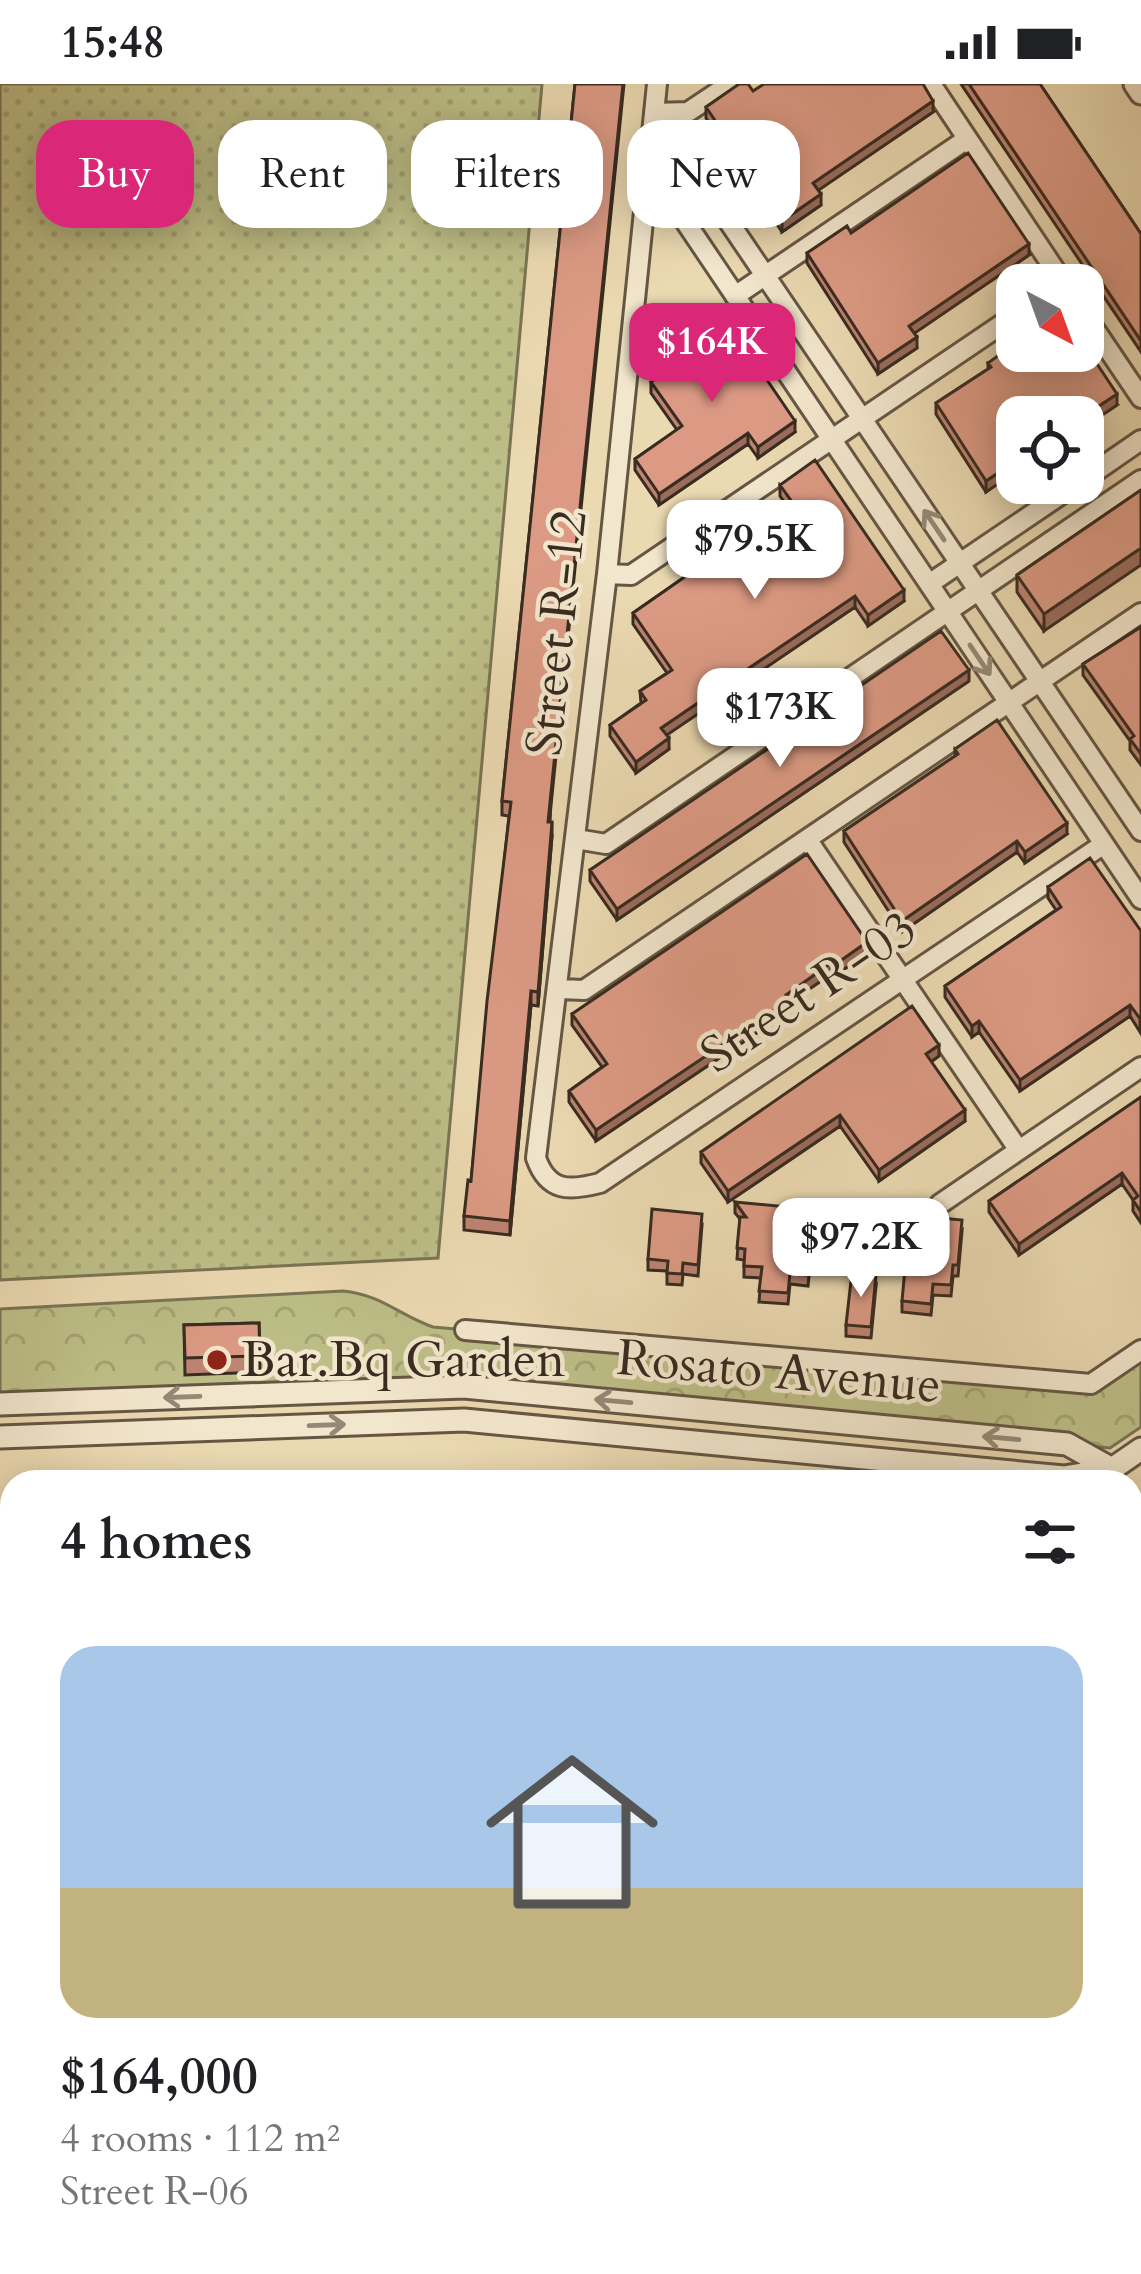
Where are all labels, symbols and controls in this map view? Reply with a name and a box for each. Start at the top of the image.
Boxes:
text: 15:48 [60,12,165,73]
chip: Buy [36,120,194,228]
chip: Rent [218,120,387,228]
chip: Filters [411,120,603,228]
chip: New [627,120,800,228]
north arrow [996,264,1104,372]
map controls [996,264,1104,504]
pin: $164K [628,303,796,405]
text: $164K [656,315,768,368]
button: locate [996,396,1104,504]
pin: $79.5K [657,500,853,602]
street label: Street R-12 [509,507,605,759]
one-way arrow [922,509,947,543]
text: $79.5K [694,512,816,565]
one-way arrow [968,642,993,676]
pin: $173K [696,668,864,770]
text: $173K [724,680,836,733]
street label: Street R-03 [687,894,931,1090]
pin: $97.2K [763,1198,959,1300]
text: $97.2K [800,1210,922,1263]
street label: Rosato Avenue [614,1323,944,1421]
place label: Bar.Bq Garden [241,1325,565,1395]
marker: Bar.Bq Garden [204,1347,230,1373]
one-way arrow [163,1386,202,1409]
one-way arrow [594,1389,633,1412]
one-way arrow [307,1413,346,1436]
one-way arrow [983,1426,1022,1449]
text: 4 homes [60,1507,252,1577]
icon: filters [1017,1509,1083,1575]
icon: home [464,1724,680,1940]
text: $164,000 [60,2042,258,2112]
text: 4 rooms · 112 m² [60,2112,340,2165]
text: Street R-06 [60,2165,249,2218]

